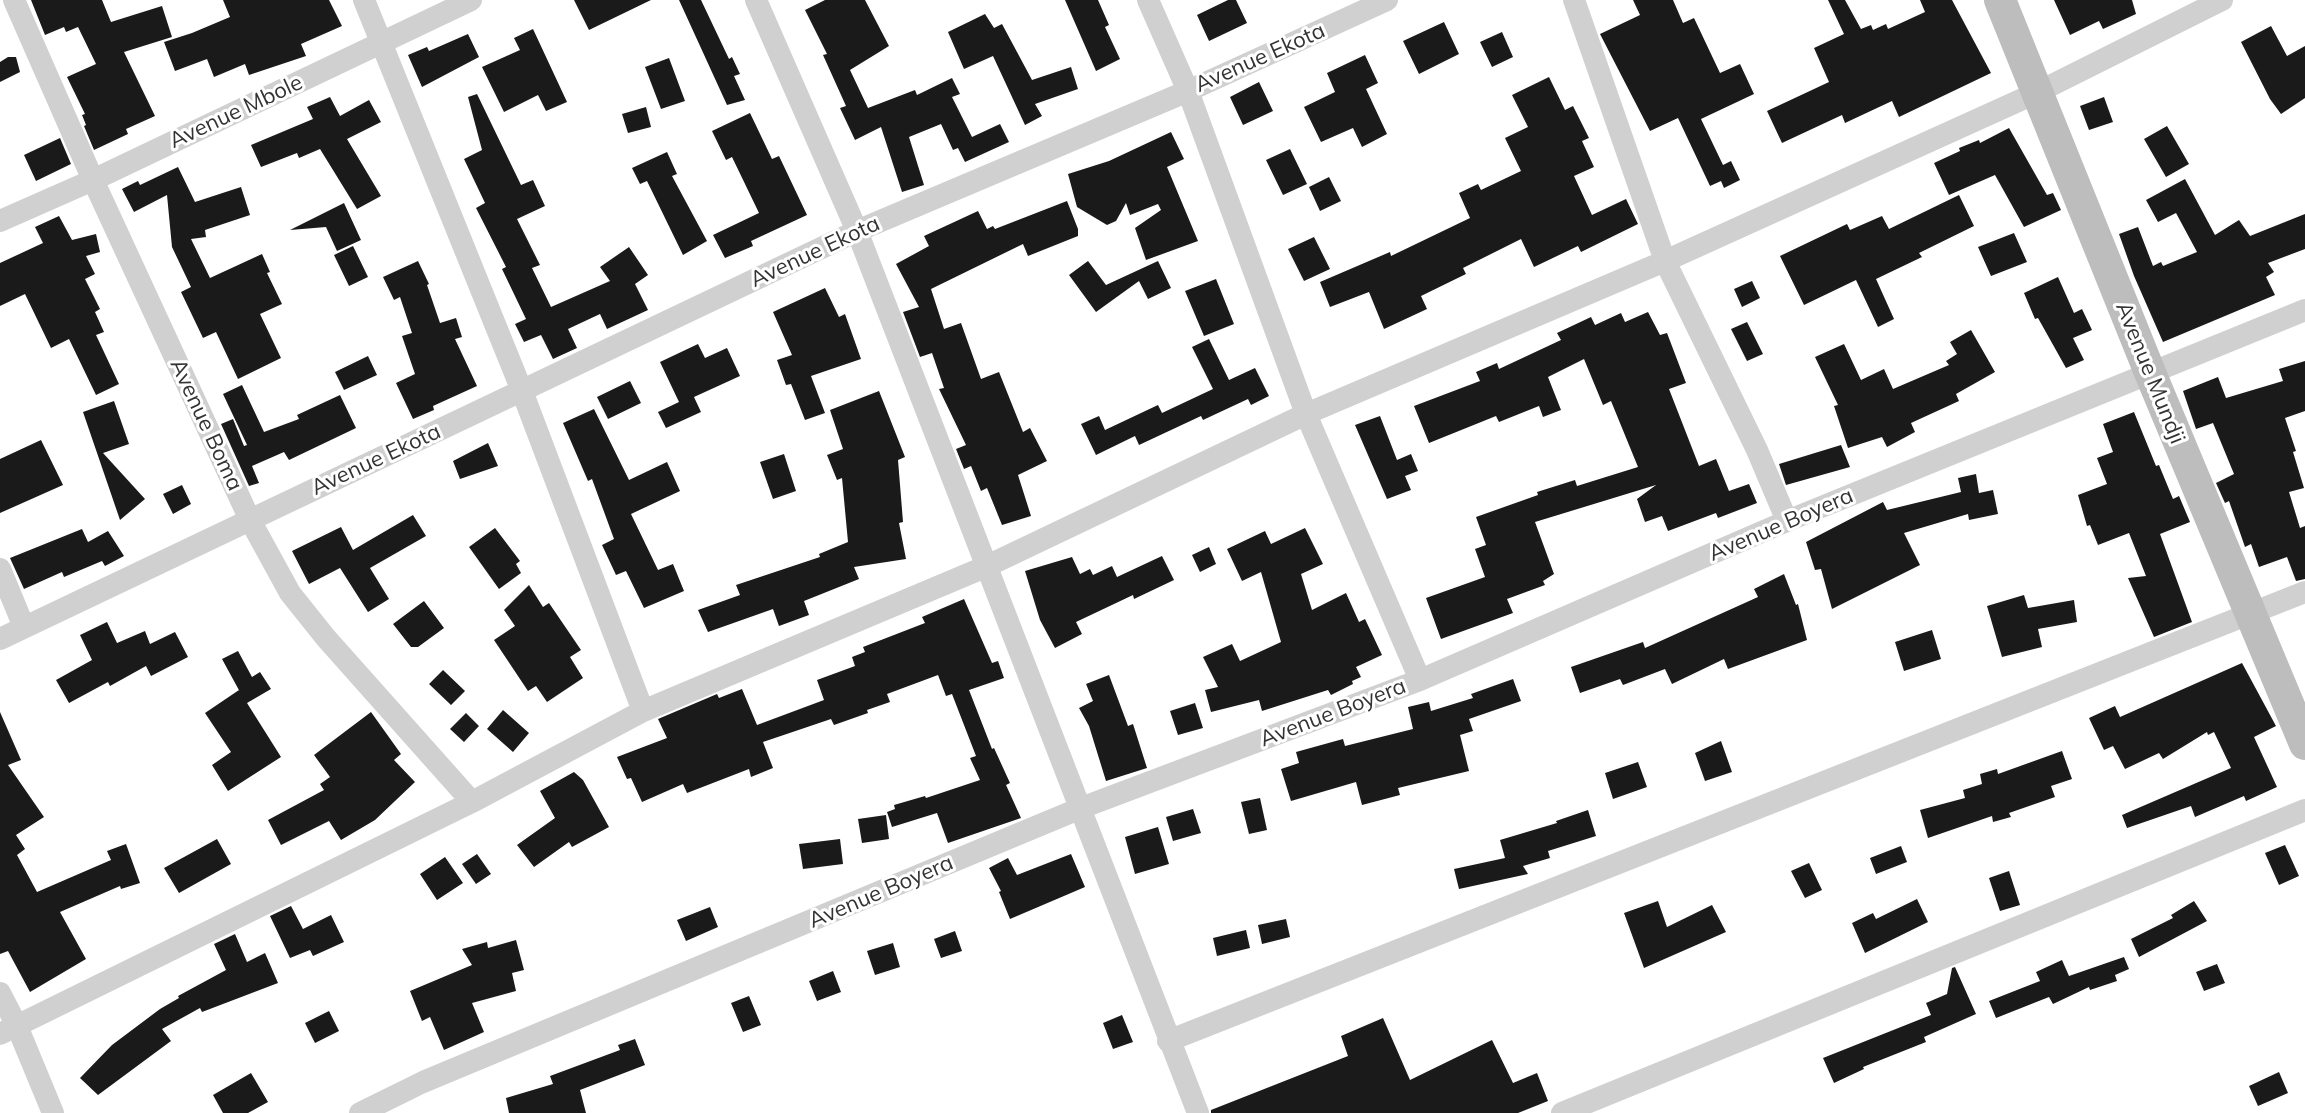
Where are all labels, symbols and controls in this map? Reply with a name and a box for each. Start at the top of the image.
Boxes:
street label: Avenue Ekota [1191,18,1329,98]
street label: Avenue Mbole [165,70,307,154]
street label: Avenue Ekota [746,211,884,293]
street label: Avenue Mundji [2110,298,2190,448]
street label: Avenue Boma [164,355,248,495]
street label: Avenue Ekota [307,419,445,501]
street label: Avenue Boyera [1705,483,1857,567]
street label: Avenue Boyera [1256,673,1410,753]
street label: Avenue Boyera [805,850,957,934]

